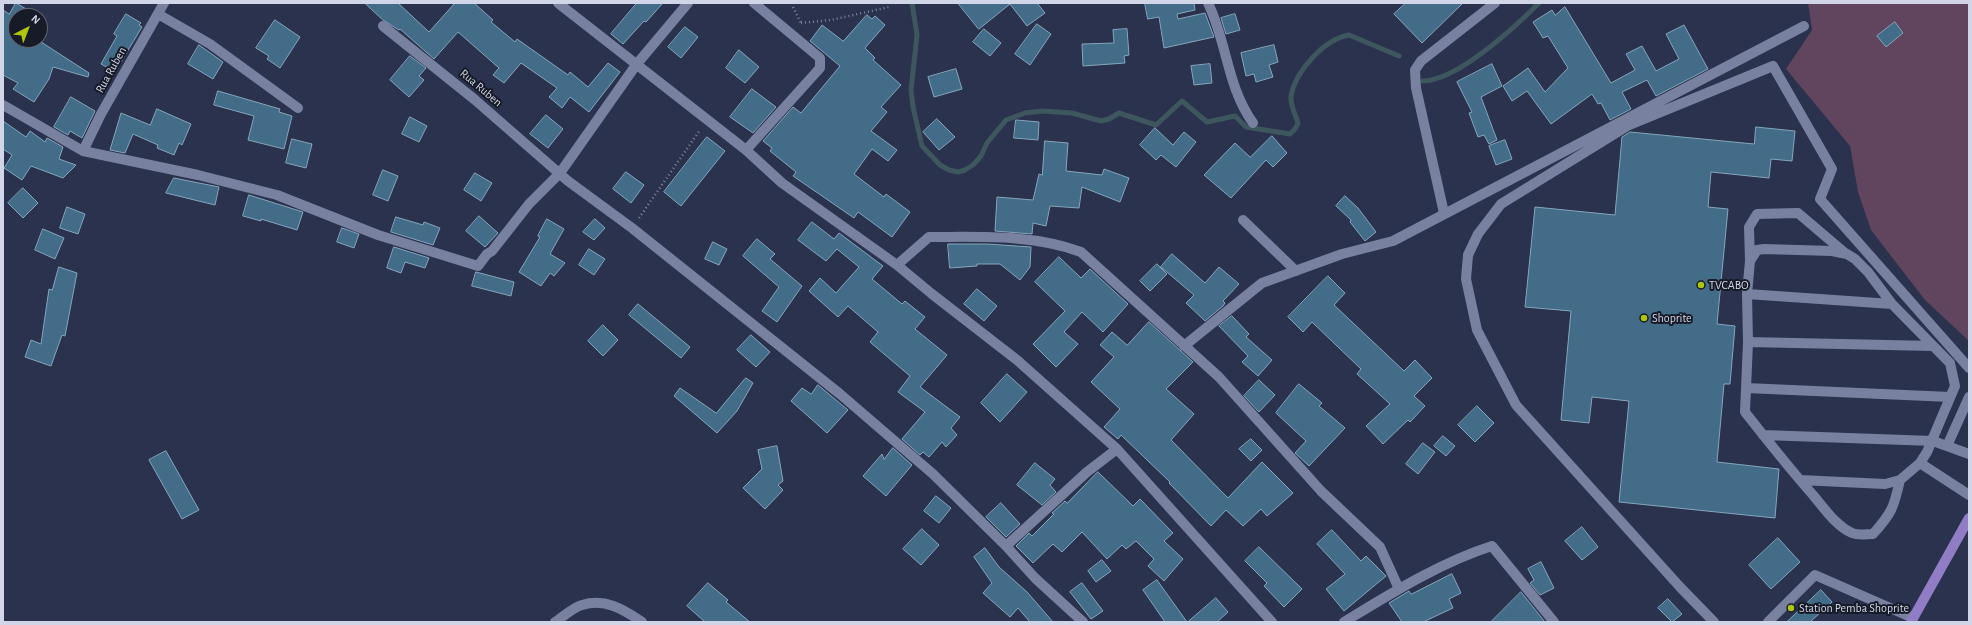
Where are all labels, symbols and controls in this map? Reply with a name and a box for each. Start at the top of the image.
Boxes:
north arrow [8,8,48,48]
text: N [29,13,42,26]
street label: Rua Ruben [92,44,130,96]
street label: Rua Ruben [457,66,505,110]
place label: TVCABO [1709,278,1749,292]
marker: TVCABO [1696,280,1706,290]
place label: Shoprite [1652,311,1692,325]
marker: Shoprite [1639,313,1649,323]
place label: Station Pemba Shoprite [1799,601,1909,615]
marker: Station Pemba Shoprite [1786,603,1796,613]

